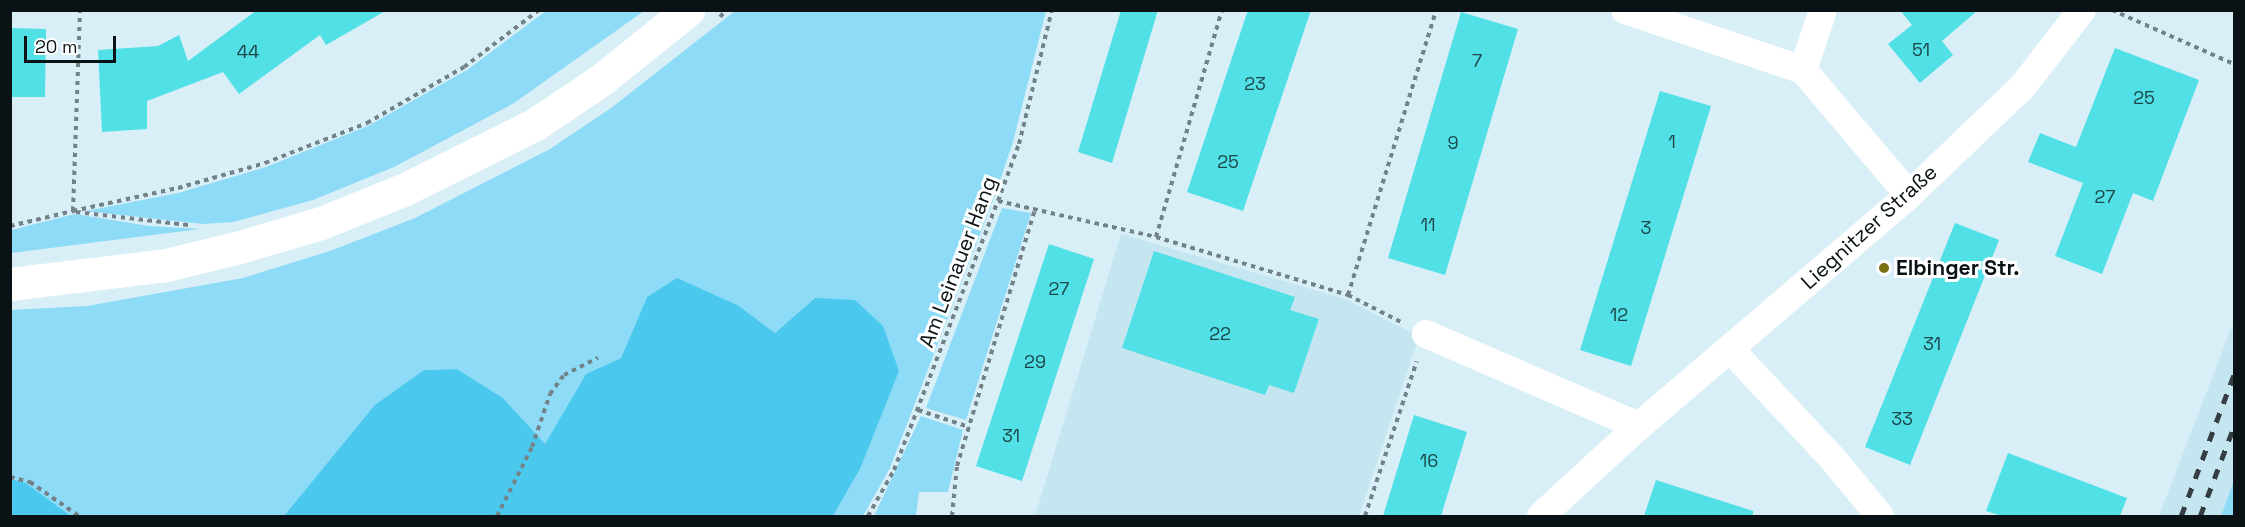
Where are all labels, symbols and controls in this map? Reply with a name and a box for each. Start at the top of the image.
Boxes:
scale bar [27,24,118,62]
text: 20 m [35,35,78,58]
house number: 51 [1912,39,1930,61]
house number: 44 [237,41,259,63]
house number: 7 [1472,50,1482,72]
house number: 23 [1244,73,1266,95]
house number: 25 [2133,87,2155,109]
house number: 1 [1668,131,1676,153]
house number: 9 [1447,132,1459,154]
house number: 25 [1217,151,1239,173]
street label: Liegnitzer Straße [1796,159,1942,295]
street label: Am Leinauer Hang [914,173,1002,351]
house number: 27 [2095,186,2115,208]
house number: 11 [1420,214,1436,236]
house number: 3 [1641,217,1651,239]
place label: Elbinger Str. [1896,255,2020,281]
marker: Elbinger Str. [1877,261,1891,275]
house number: 27 [1049,278,1069,300]
house number: 12 [1610,304,1628,326]
house number: 22 [1209,323,1231,345]
house number: 31 [1923,333,1941,355]
house number: 29 [1024,351,1046,373]
house number: 33 [1891,408,1913,430]
house number: 31 [1002,425,1020,447]
house number: 16 [1420,450,1438,472]

